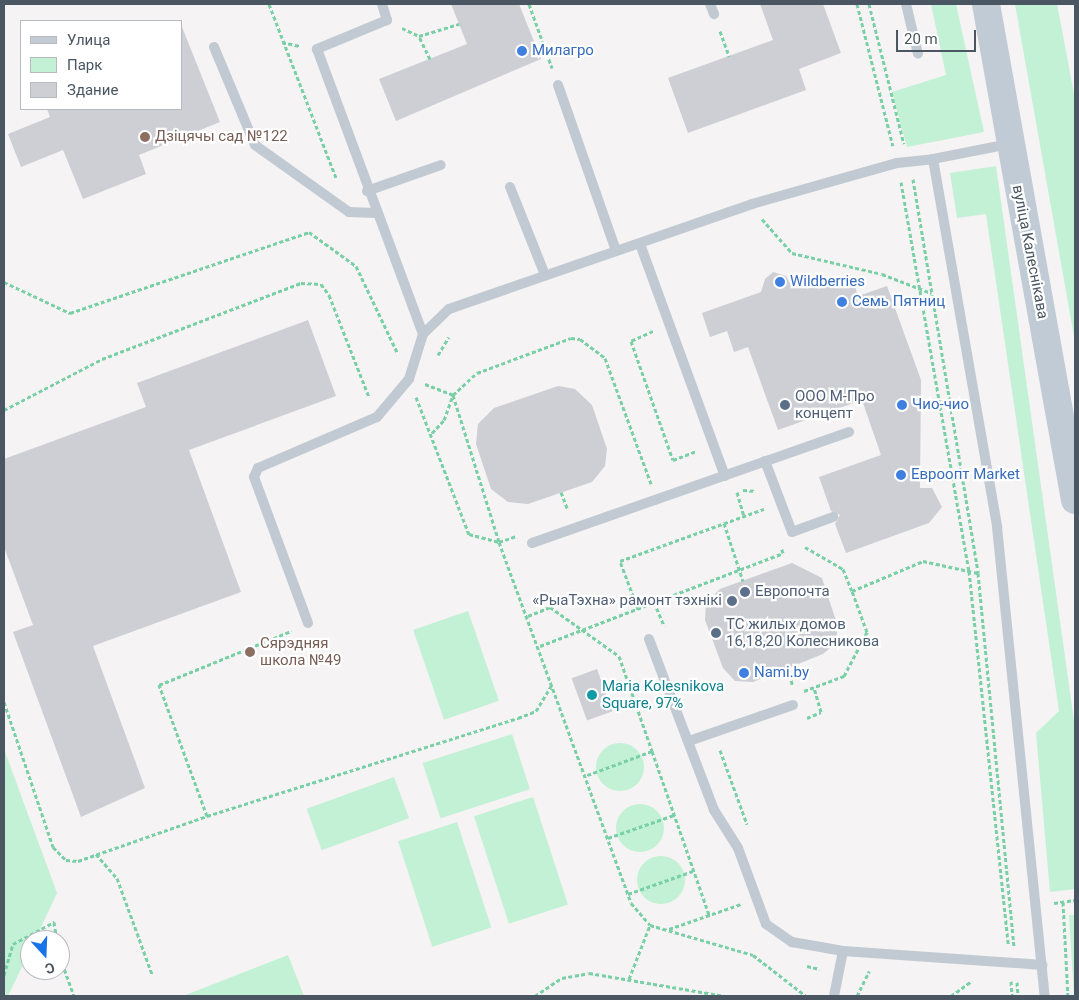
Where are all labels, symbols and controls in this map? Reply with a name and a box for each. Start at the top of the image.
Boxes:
legend [20,20,182,110]
scale bar [899,20,979,52]
text: 20 m [904,30,938,48]
text: Улица [67,31,110,49]
place label: Милагро [532,42,594,60]
marker: Милагро [516,45,528,57]
text: Парк [67,56,102,74]
text: Здание [67,81,118,99]
place label: Дзіцячы сад №122 [155,128,288,146]
marker: Дзіцячы сад №122 [139,131,151,143]
street label: вуліца Калеснікава [1008,184,1052,320]
place label: Wildberries [790,273,865,291]
marker: Wildberries [774,276,786,288]
place label: Семь Пятниц [852,293,945,311]
marker: Семь Пятниц [836,296,848,308]
place label: ООО М-Про концепт [795,387,875,422]
place label: Чио-чио [912,396,969,414]
marker: ООО М-Про концепт [779,399,791,411]
marker: Чио-чио [896,399,908,411]
place label: Евроопт Market [911,466,1020,484]
marker: Евроопт Market [895,469,907,481]
place label: Европочта [755,583,830,601]
marker: Европочта [739,586,751,598]
place label: «РыаТэхна» рамонт тэхнікі [532,592,722,610]
marker: «РыаТэхна» рамонт тэхнікі [726,595,738,607]
place label: ТС жилых домов 16,18,20 Колесникова [726,615,879,650]
marker: ТС жилых домов 16,18,20 Колесникова [710,627,722,639]
place label: Сярэдняя школа №49 [260,634,341,669]
marker: Сярэдняя школа №49 [244,646,256,658]
place label: Nami.by [754,664,809,682]
marker: Nami.by [738,667,750,679]
place label: Maria Kolesnikova Square, 97% [602,677,724,712]
marker: Maria Kolesnikova Square, 97% [586,689,598,701]
north arrow [20,930,70,980]
text: С [43,959,57,977]

